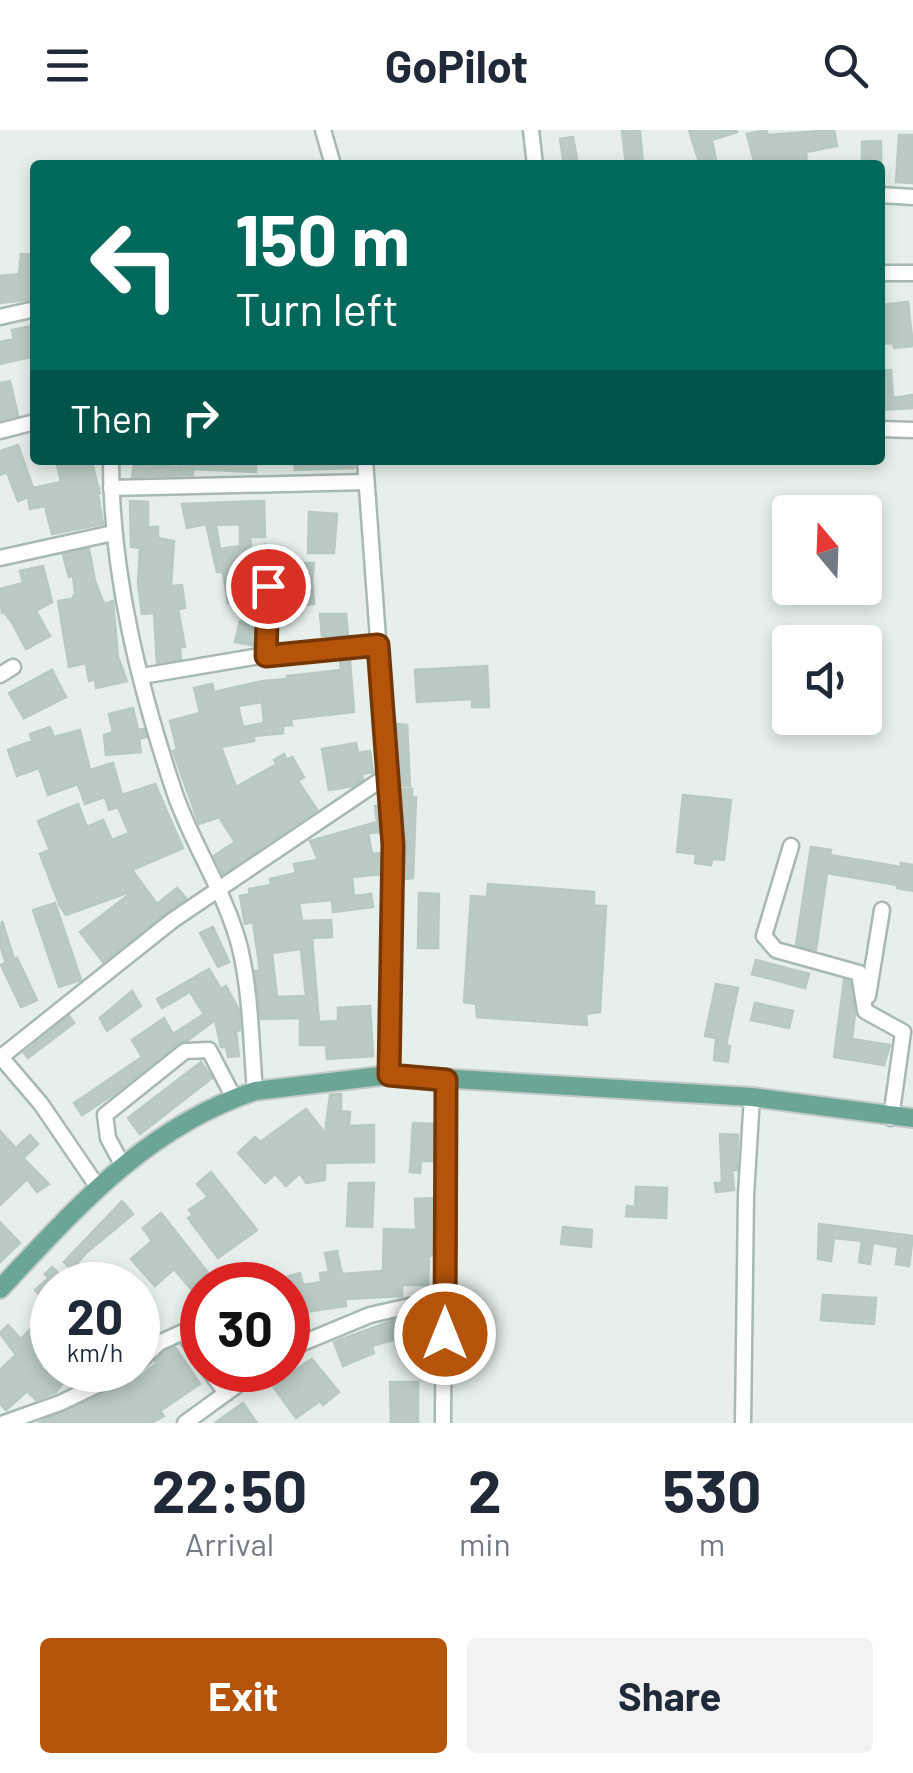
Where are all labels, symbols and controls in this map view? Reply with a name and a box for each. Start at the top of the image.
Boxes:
icon: menu [40,38,95,93]
text: GoPilot [385,38,528,92]
icon: search [818,38,873,93]
text: 150 m [235,196,410,280]
icon: left [70,200,200,330]
text: Turn left [235,281,399,335]
icon: right [173,390,228,445]
text: Then [70,395,153,441]
north arrow [772,495,882,605]
map controls [772,495,882,735]
pin [226,544,311,629]
icon: arrive [241,559,296,614]
button: sound [772,625,882,735]
speed limit sign: 30 [180,1262,310,1392]
position arrow [393,1282,497,1386]
text: 20 [67,1285,123,1345]
text: km/h [67,1337,123,1367]
text: 22:50 [152,1453,307,1525]
text: 2 [468,1453,502,1525]
text: 530 [662,1453,761,1525]
text: Arrival [185,1524,274,1562]
text: min [459,1524,511,1562]
text: m [699,1524,725,1562]
button: Exit [40,1638,447,1753]
button: Share [467,1638,873,1753]

